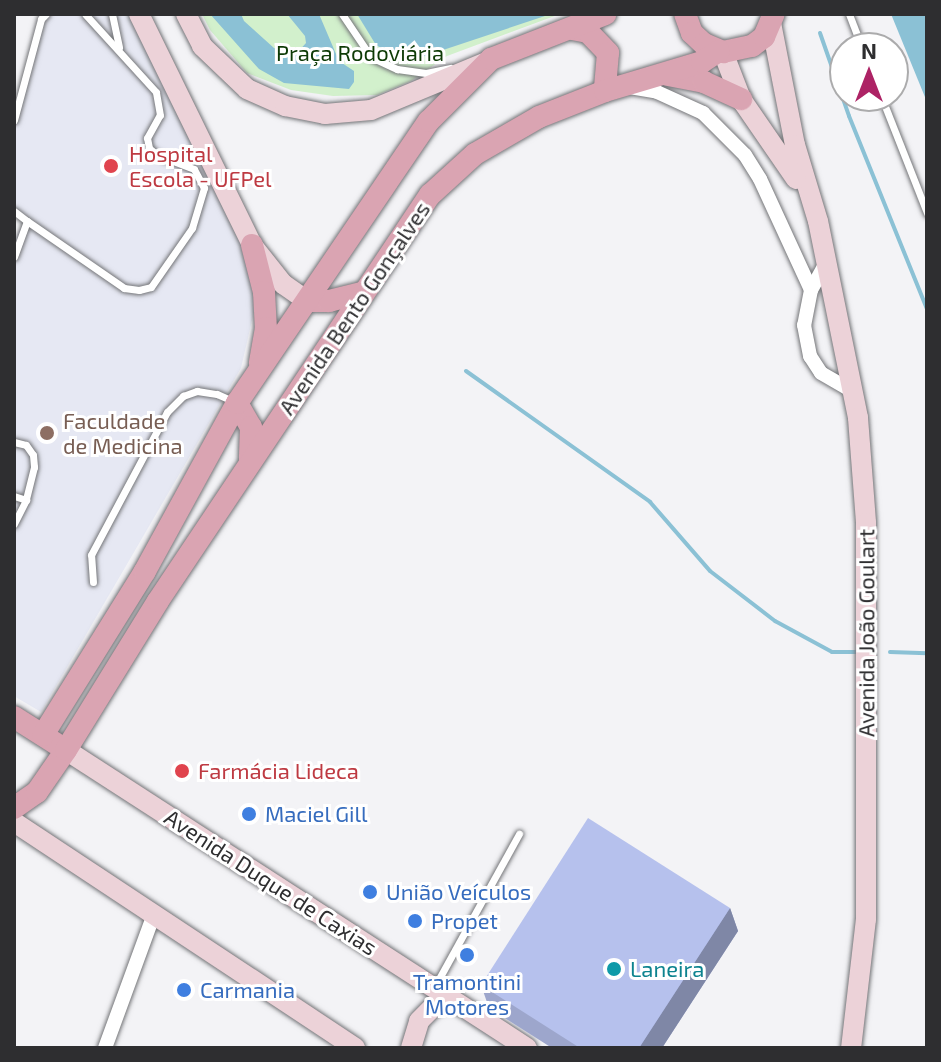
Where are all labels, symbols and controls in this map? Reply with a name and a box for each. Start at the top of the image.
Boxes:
north arrow [829,32,909,112]
text: N [861,37,877,63]
park label: Praça Rodoviária [276,40,444,66]
place label: Hospital Escola - UFPel [129,140,272,192]
marker: Hospital Escola - UFPel [100,155,122,177]
street label: Avenida Bento Gonçalves [273,197,435,419]
place label: Faculdade de Medicina [63,407,183,458]
marker: Faculdade de Medicina [38,424,56,442]
street label: Avenida João Goulart [853,529,879,737]
place label: Farmácia Lideca [198,758,359,784]
marker: Farmácia Lideca [173,762,191,780]
place label: Maciel Gill [265,801,368,827]
street label: Avenida Duque de Caxias [160,803,382,961]
marker: Maciel Gill [240,805,258,823]
place label: União Veículos [386,879,532,905]
marker: União Veículos [361,883,379,901]
place label: Propet [431,908,498,934]
marker: Propet [406,912,424,930]
marker: Tramontini Motores [458,946,476,964]
place label: Laneira [630,956,704,982]
marker: Laneira [605,960,623,978]
place label: Tramontini Motores [413,968,521,1020]
place label: Carmania [200,977,295,1003]
marker: Carmania [175,981,193,999]

